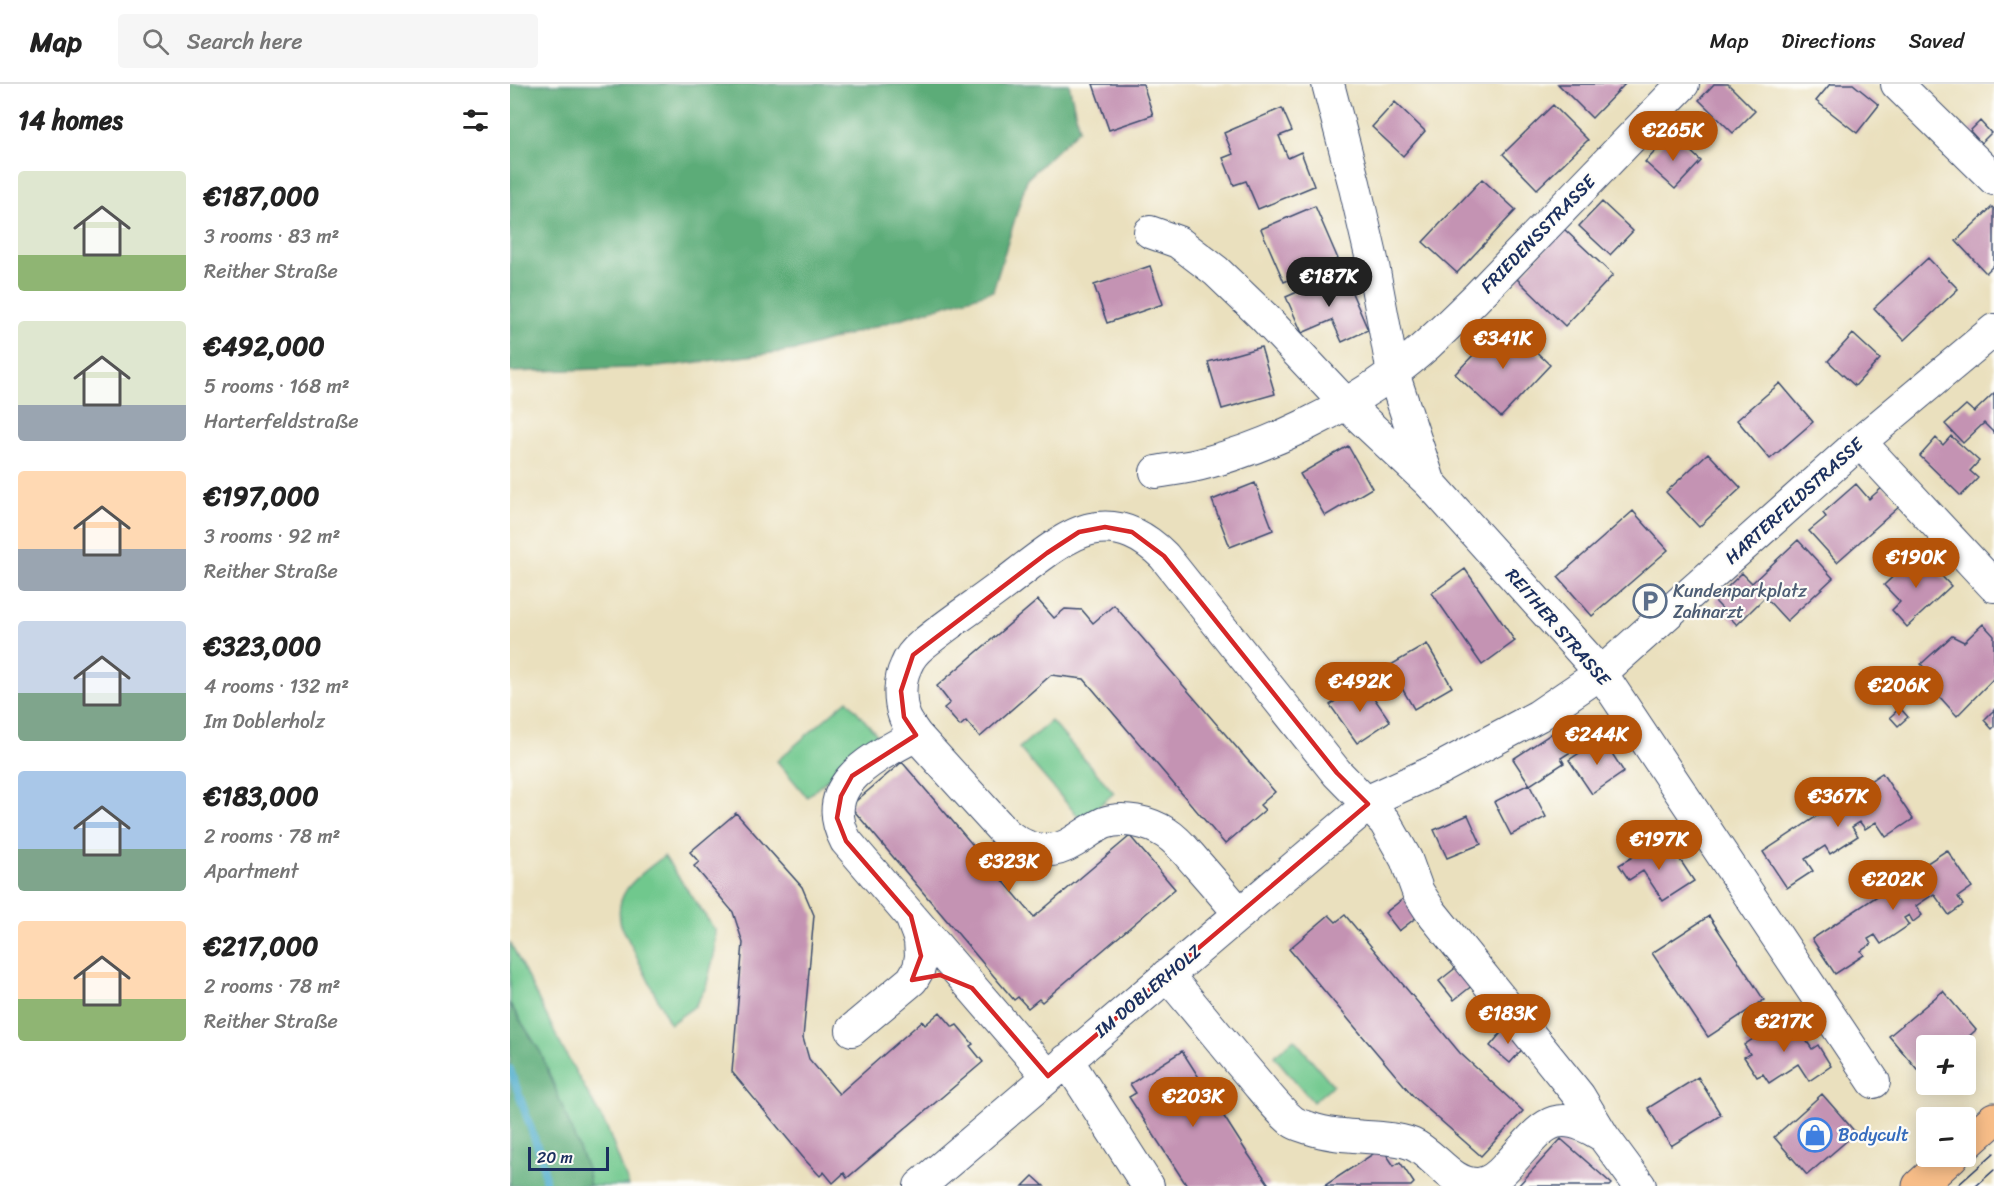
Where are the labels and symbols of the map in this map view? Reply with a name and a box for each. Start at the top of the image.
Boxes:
pin: €265K [1631,111,1715,162]
street label: FRIEDENSSTRASSE [1472,166,1604,301]
pin: €187K [1287,257,1371,308]
pin: €341K [1461,319,1545,370]
street label: HARTERFELDSTRASSE [1717,429,1872,572]
pin: €190K [1874,538,1958,589]
street label: REITHER STRASSE [1497,561,1619,694]
place label: Kundenparkplatz Zahnarzt [1673,575,1807,628]
parking icon: Kundenparkplatz Zahnarzt [1632,583,1668,619]
pin: €492K [1318,662,1402,713]
pin: €206K [1857,666,1941,717]
pin: €244K [1555,715,1639,766]
pin: €367K [1796,777,1880,828]
pin: €197K [1617,820,1701,871]
pin: €323K [967,842,1051,893]
pin: €202K [1851,860,1935,911]
street label: IM DOBLERHOLZ [1086,936,1210,1047]
pin: €183K [1466,994,1550,1045]
pin: €217K [1742,1002,1826,1053]
pin: €203K [1151,1077,1235,1128]
shop icon: Bodycult [1797,1117,1833,1153]
place label: Bodycult [1838,1119,1909,1151]
scale bar [528,1144,609,1172]

